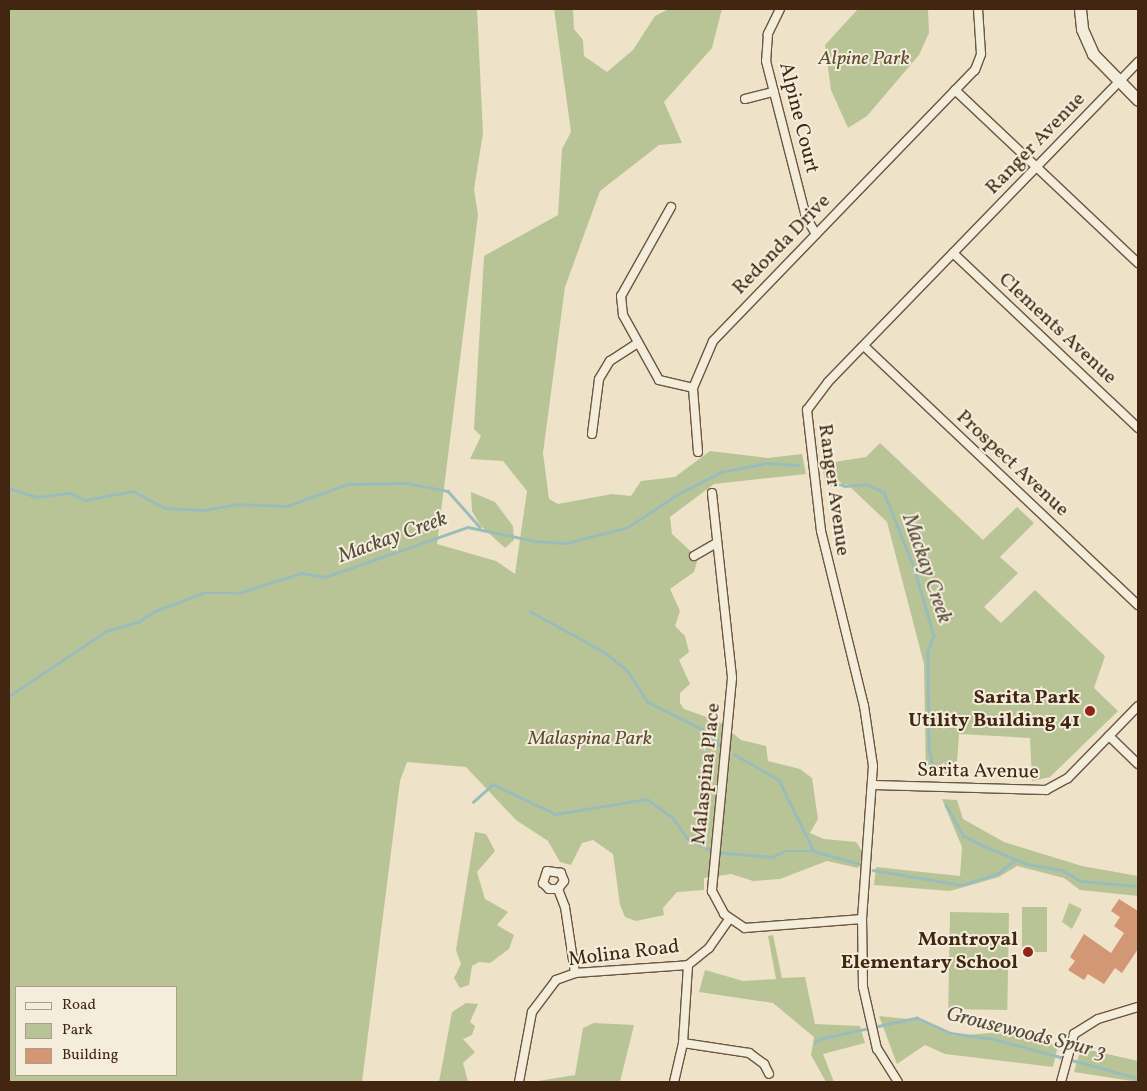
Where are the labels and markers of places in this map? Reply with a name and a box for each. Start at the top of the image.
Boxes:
place label: Sarita Park Utility Building 41 [908,687,1080,734]
marker: Sarita Park Utility Building 41 [1084,705,1096,717]
place label: Montroyal Elementary School [840,928,1018,975]
marker: Montroyal Elementary School [1022,946,1034,958]

